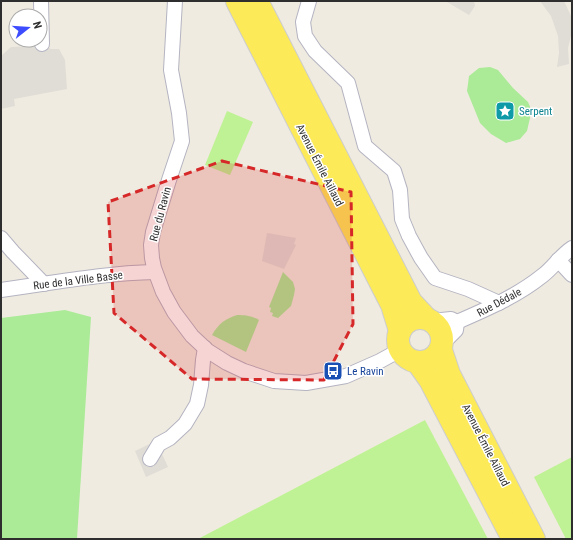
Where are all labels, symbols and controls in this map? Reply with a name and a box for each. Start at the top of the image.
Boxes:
north arrow [8,8,48,48]
text: N [30,20,44,31]
place icon: Serpent [494,100,516,122]
place label: Serpent [519,105,552,118]
street label: Avenue Émile Aillaud [293,122,346,209]
street label: Rue du Ravin [147,186,174,243]
street label: Rue de la Ville Basse [33,269,124,292]
street label: Rue Dédale [475,285,524,320]
bus stop icon: Le Ravin [322,360,344,382]
place label: Le Ravin [347,365,384,378]
street label: Avenue Émile Aillaud [459,402,512,489]

